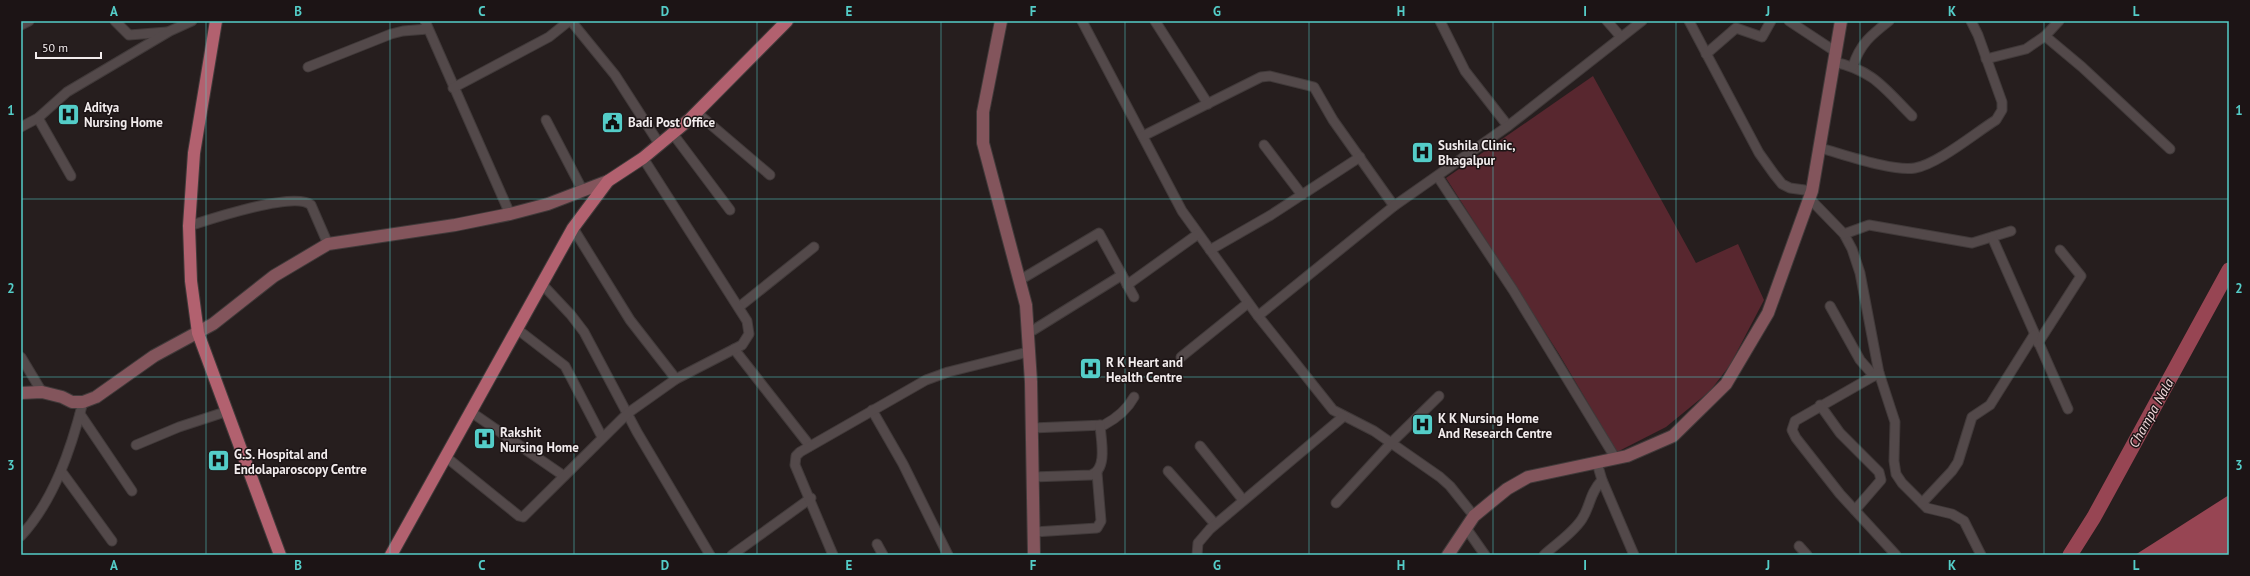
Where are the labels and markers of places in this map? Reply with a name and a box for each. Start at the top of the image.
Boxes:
place label: Aditya Nursing Home [84,99,163,131]
hospital icon: Aditya Nursing Home [56,101,82,127]
public building icon: Badi Post Office [599,109,625,135]
place label: Badi Post Office [628,114,715,131]
place label: Sushila Clinic, Bhagalpur [1438,137,1515,169]
hospital icon: Sushila Clinic, Bhagalpur [1409,139,1435,165]
place label: R K Heart and Health Centre [1106,354,1183,386]
hospital icon: R K Heart and Health Centre [1077,356,1103,382]
place label: K K Nursing Home And Research Centre [1438,410,1553,442]
hospital icon: K K Nursing Home And Research Centre [1409,412,1435,438]
place label: Rakshit Nursing Home [500,424,579,456]
hospital icon: Rakshit Nursing Home [472,426,498,452]
place label: G.S. Hospital and Endolaparoscopy Centre [234,446,367,478]
hospital icon: G.S. Hospital and Endolaparoscopy Centre [205,448,231,474]

